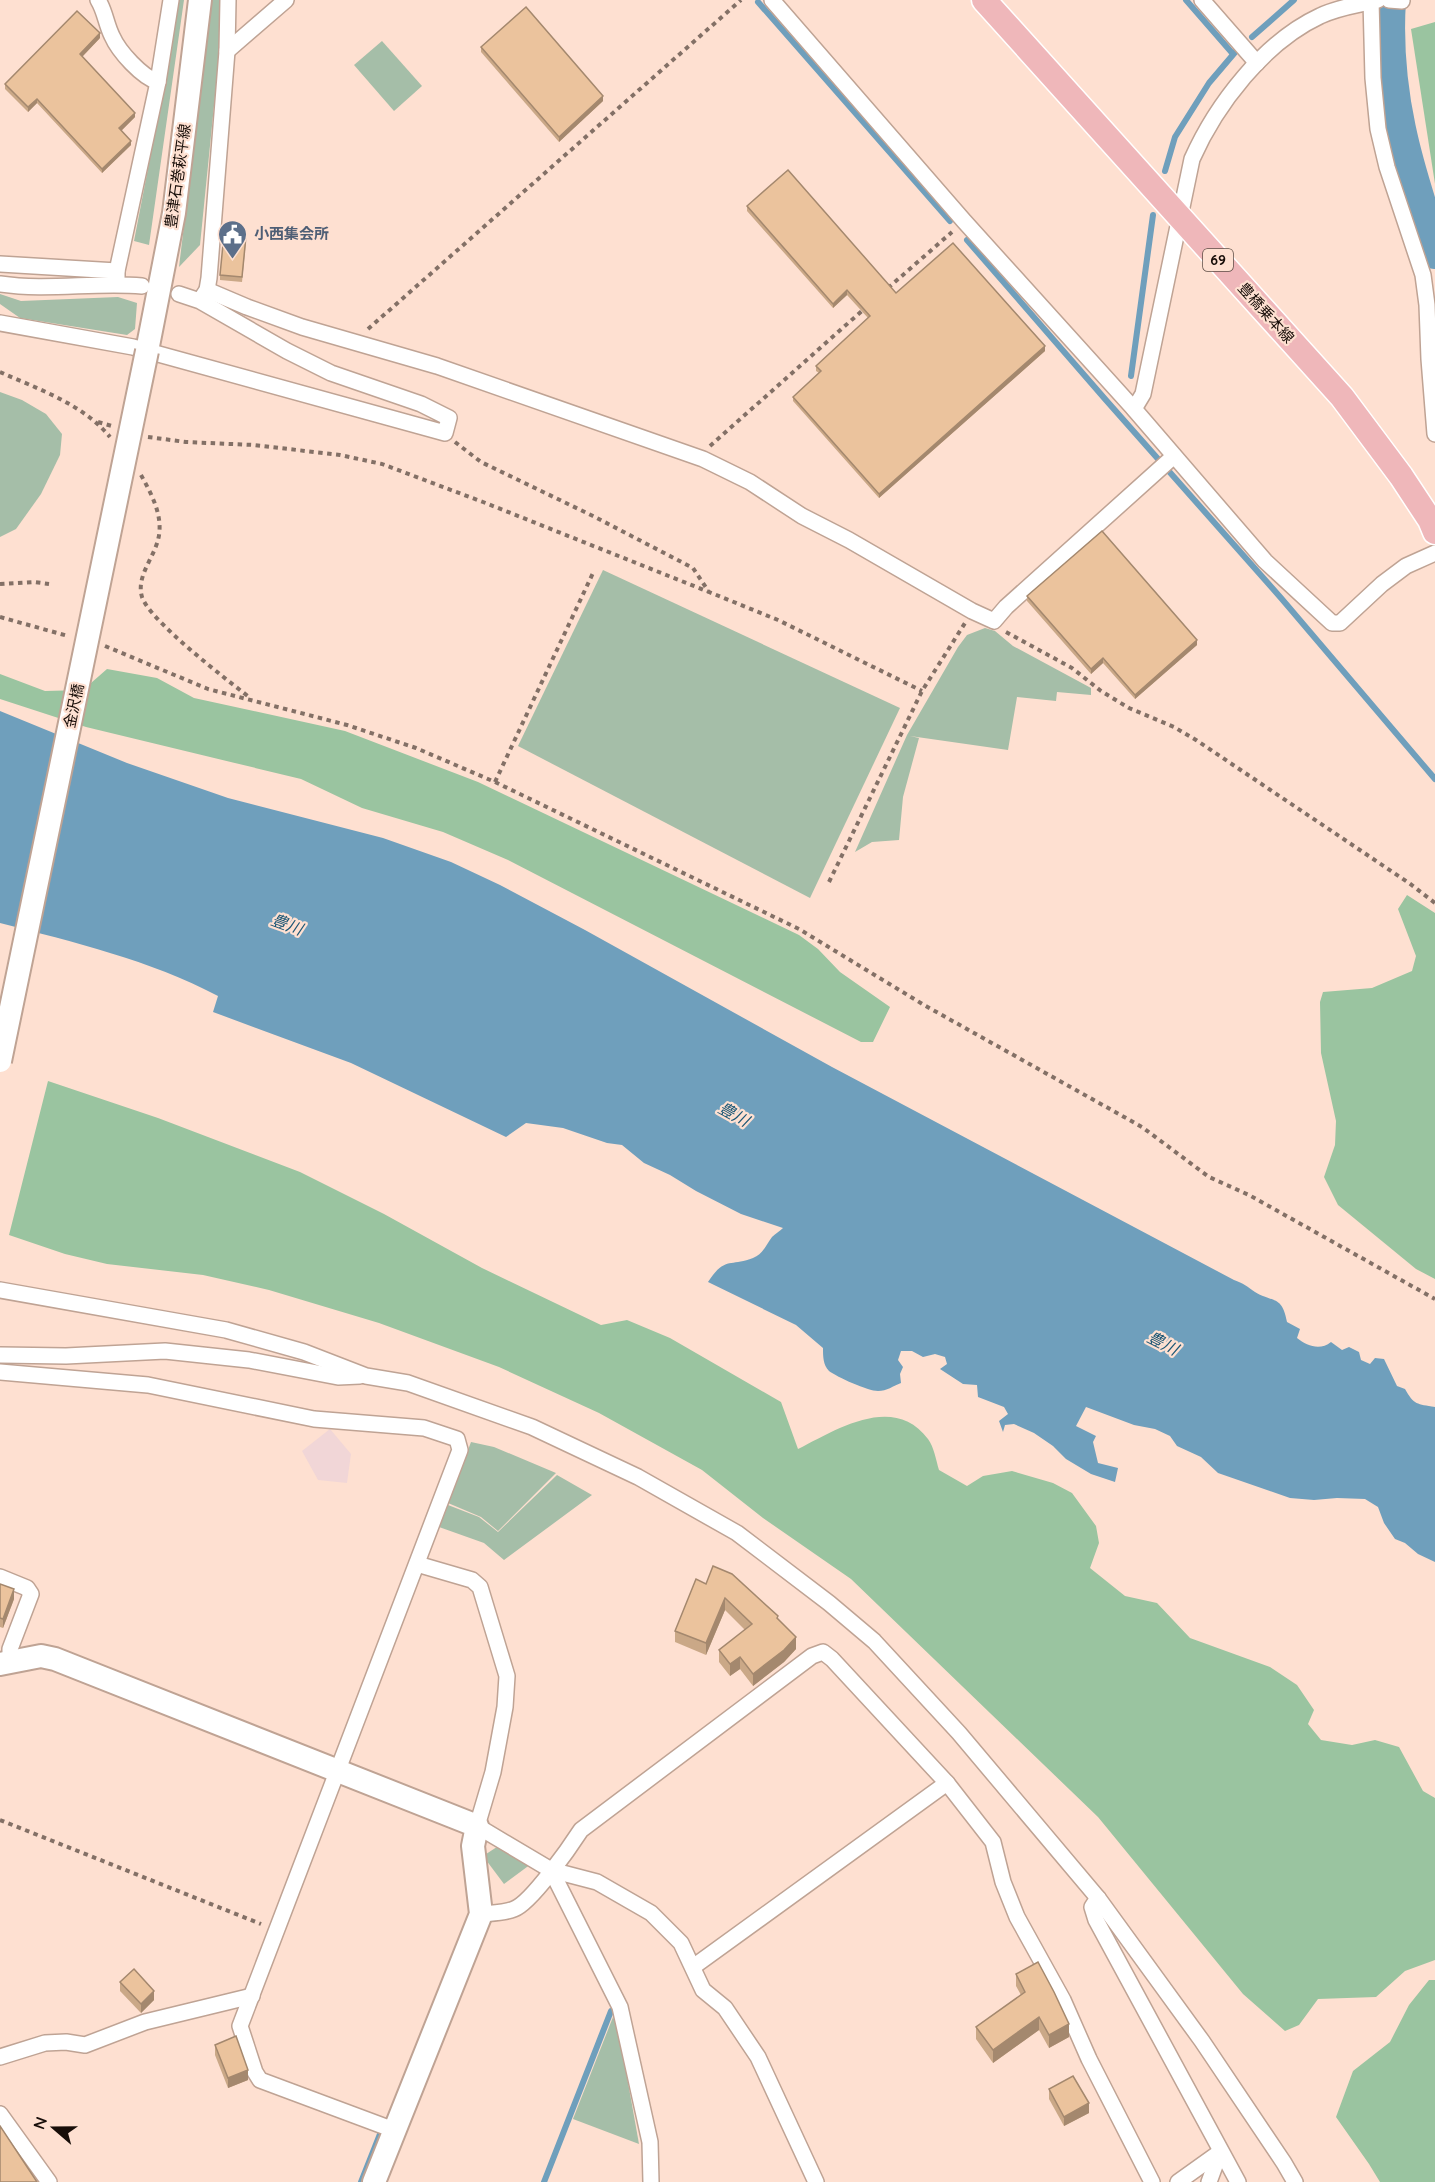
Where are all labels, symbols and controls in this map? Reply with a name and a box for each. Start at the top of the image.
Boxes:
street label: 豊津石巻萩平線 [161,123,194,229]
public building icon: 小西集会所 [217,218,249,260]
place label: 小西集会所 [254,224,329,243]
road number: 69 [1203,249,1233,271]
street label: 豊橋乗本線 [1234,278,1299,347]
street label: 金沢橋 [60,682,87,730]
water label: 豊川 [269,909,307,940]
water label: 豊川 [715,1097,755,1131]
water label: 豊川 [1144,1327,1184,1360]
north arrow [24,2098,84,2158]
text: N [28,2114,51,2132]

